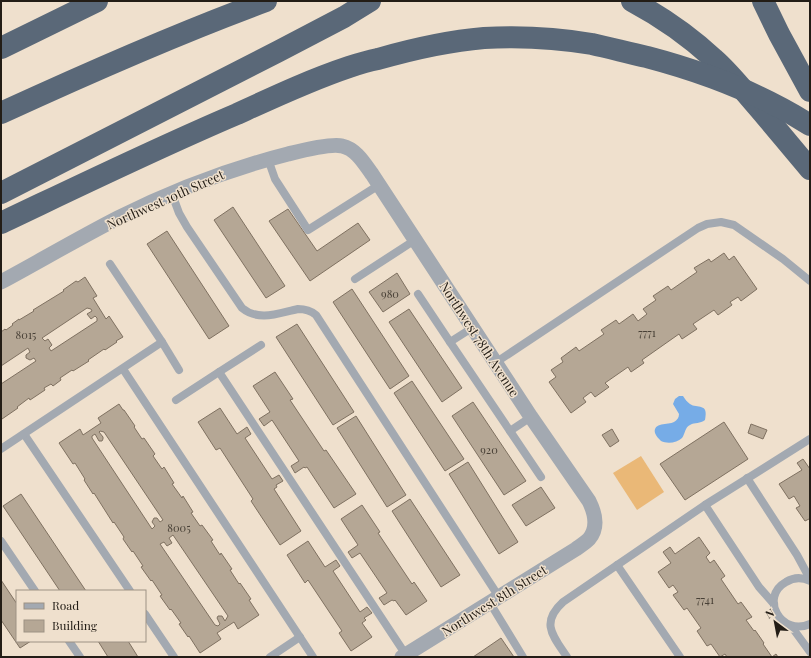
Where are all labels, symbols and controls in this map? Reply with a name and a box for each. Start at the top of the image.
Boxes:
street label: Northwest 10th Street [104,165,227,233]
street label: Northwest 78th Avenue [436,278,524,400]
house number: 980 [381,286,399,301]
house number: 7771 [638,325,656,340]
house number: 8015 [16,327,37,342]
house number: 920 [480,442,498,457]
house number: 8005 [167,520,191,535]
street label: Northwest 8th Street [438,561,550,639]
legend [16,590,146,642]
house number: 7741 [696,592,714,607]
text: Road [52,597,79,613]
north arrow [755,602,795,642]
text: N [762,605,777,622]
text: Building [52,617,98,633]

